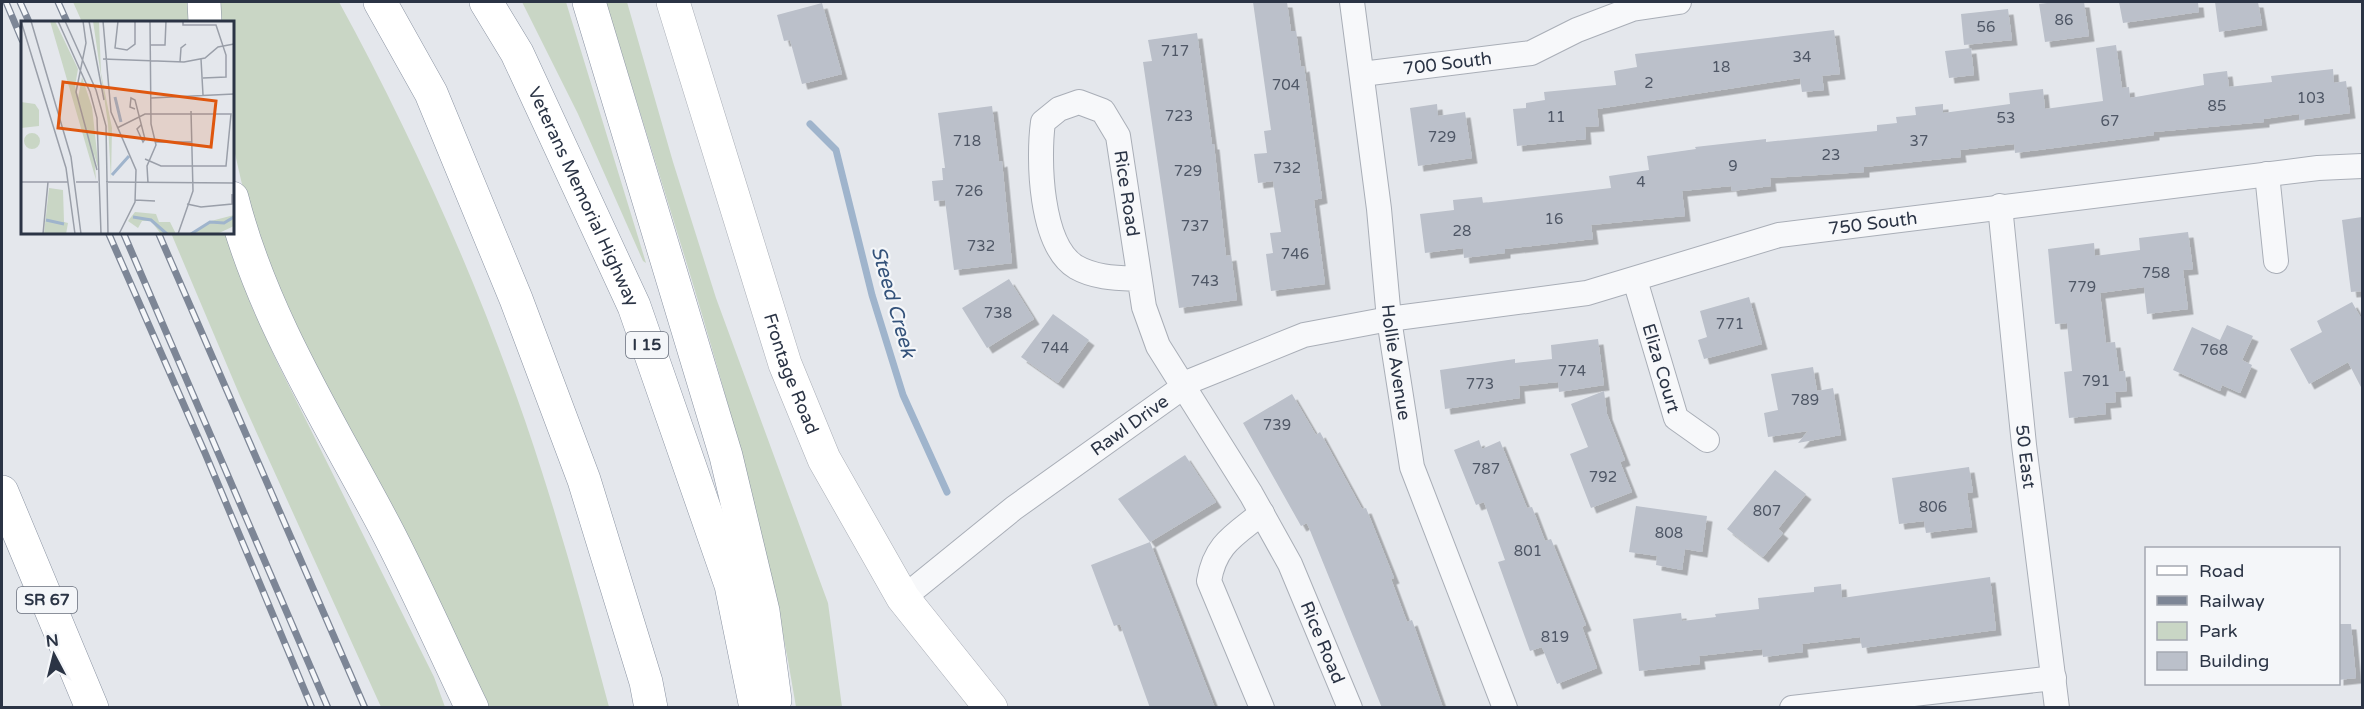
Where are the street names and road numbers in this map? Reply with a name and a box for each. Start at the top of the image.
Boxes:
street label: 700 South [1402,47,1493,80]
street label: Veterans Memorial Highway [523,83,644,310]
street label: Rice Road [1109,149,1144,238]
street label: 750 South [1827,207,1919,240]
street label: Hollie Avenue [1377,303,1416,422]
street label: Frontage Road [759,311,824,437]
street label: Eliza Court [1638,321,1685,416]
road number: I 15 [626,332,668,358]
street label: Rawl Drive [1086,390,1173,461]
street label: 50 East [2011,424,2040,490]
road number: SR 67 [17,587,77,613]
street label: Rice Road [1296,598,1349,687]

